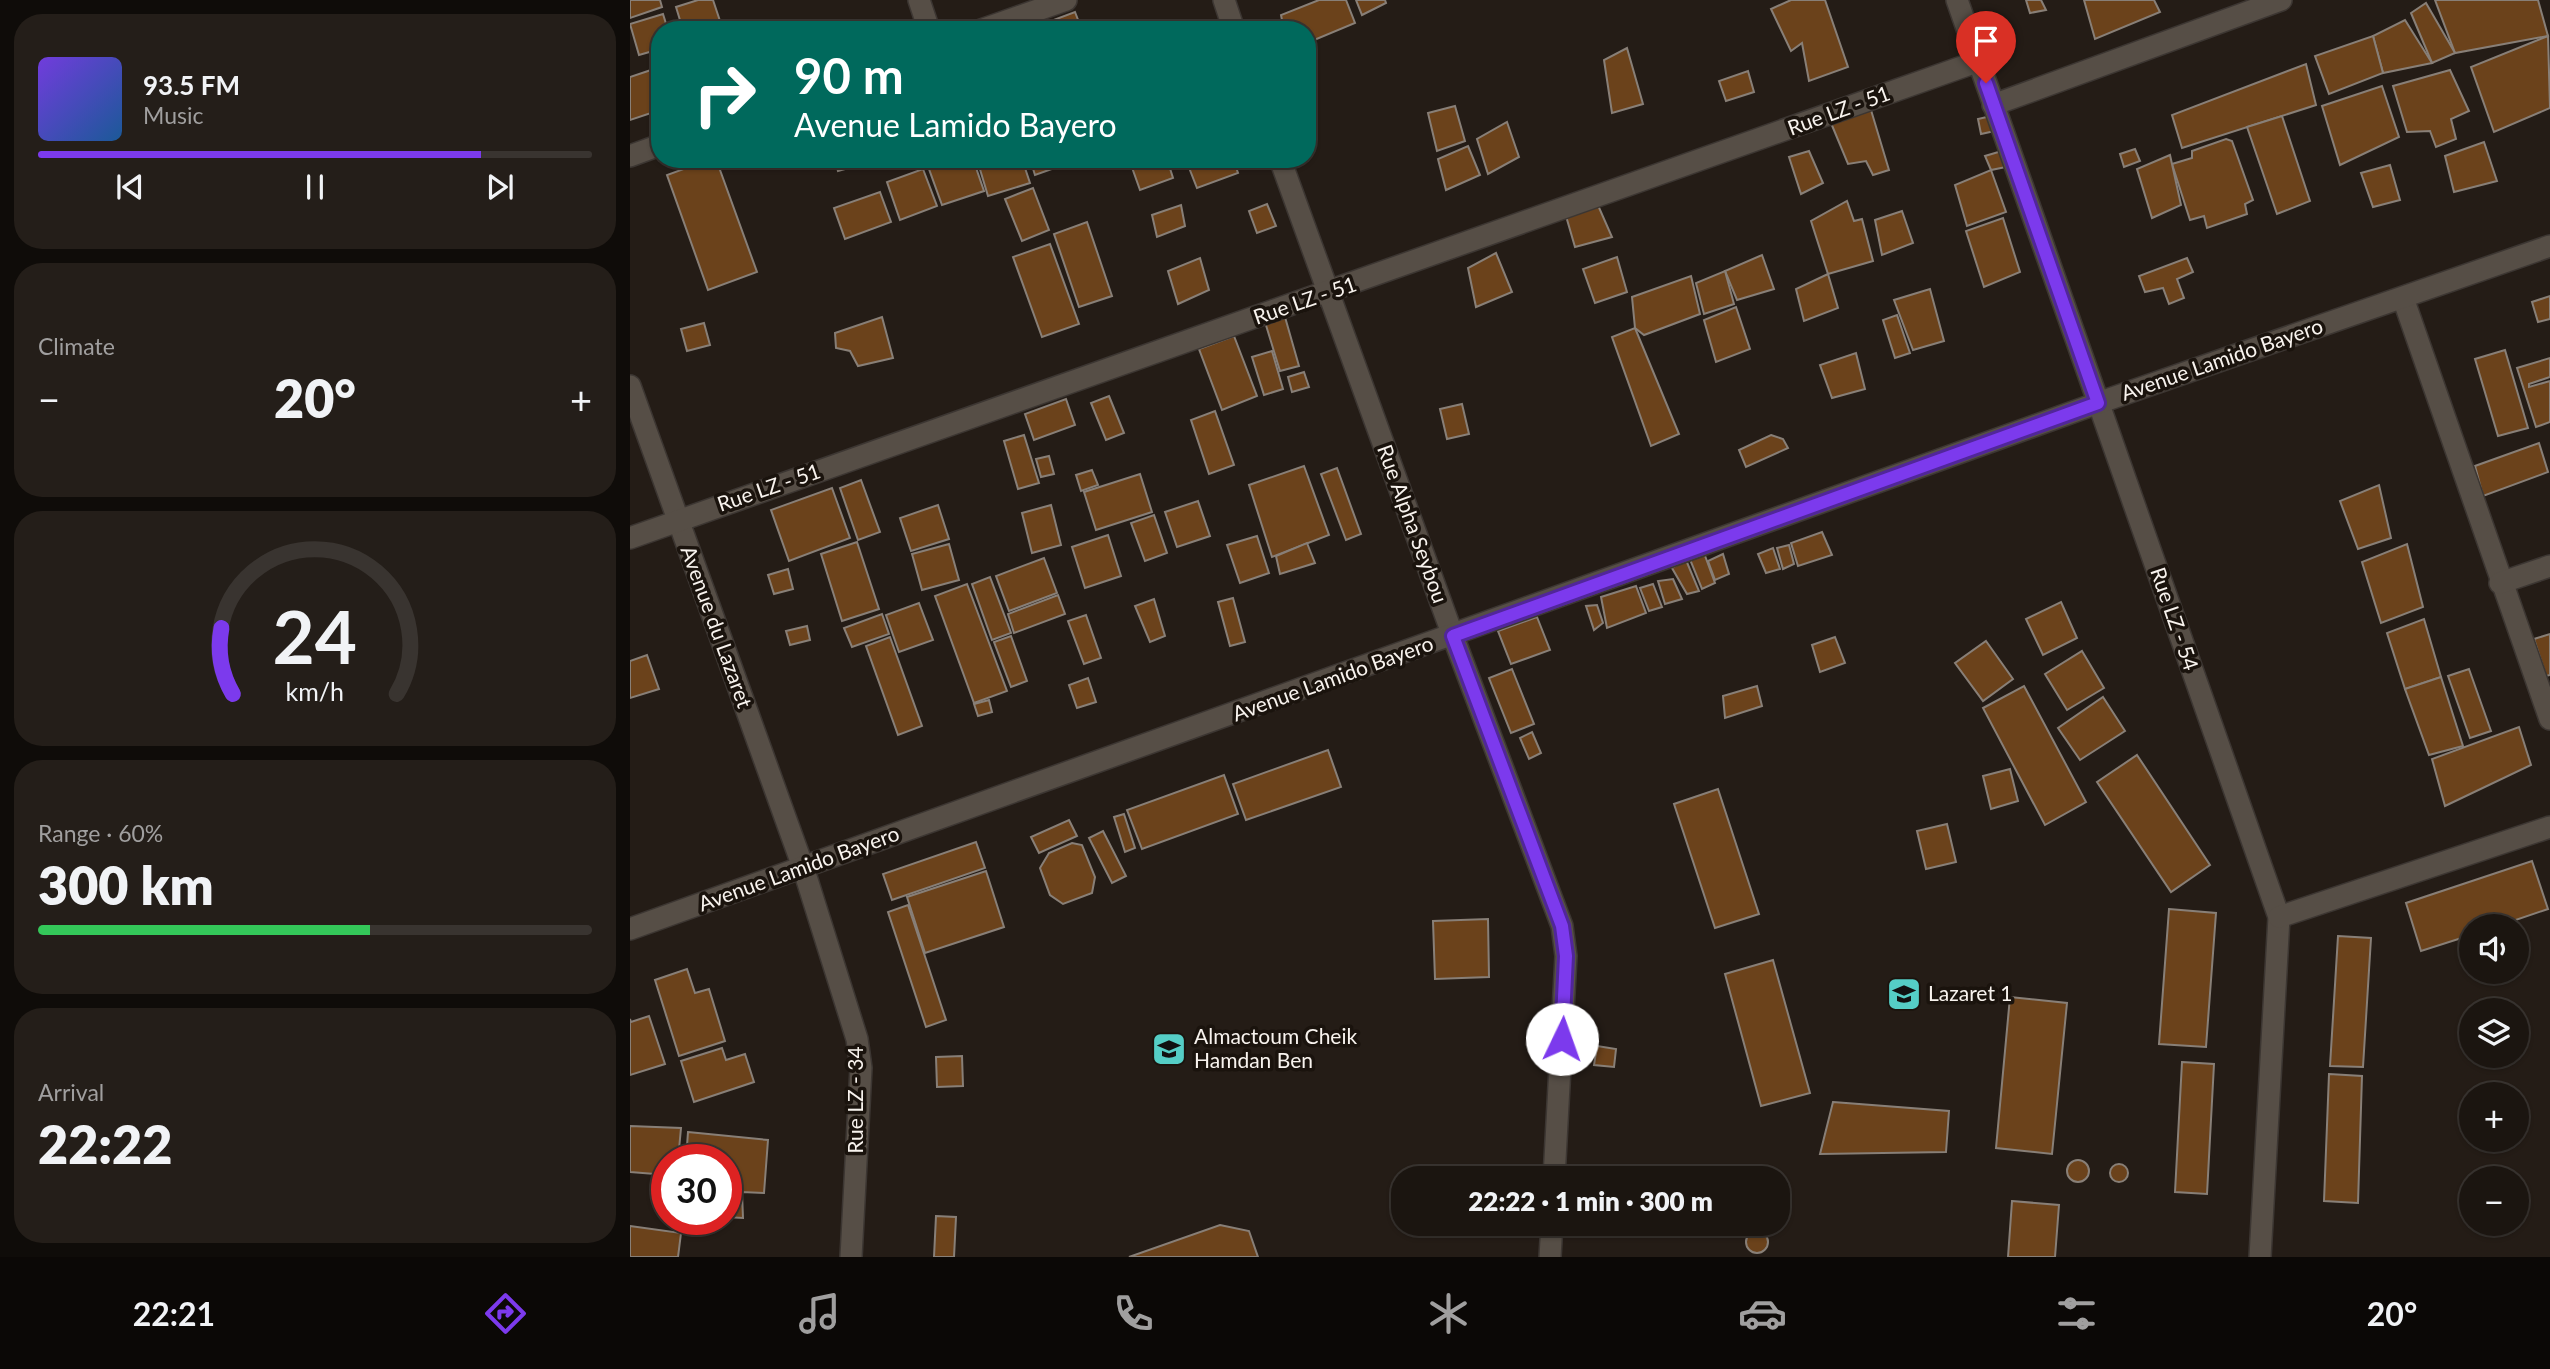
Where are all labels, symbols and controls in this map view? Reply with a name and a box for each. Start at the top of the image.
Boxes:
pin [1956,11,2016,83]
icon: arrive [1967,22,2005,60]
text: 90 m [794,46,904,104]
icon: right [679,49,770,140]
text: 93.5 FM [143,69,240,101]
street label: Rue LZ - 51 [1784,80,1893,140]
text: Music [143,101,203,129]
text: Avenue Lamido Bayero [794,105,1117,144]
icon: previous [111,168,149,206]
icon: pause [296,168,334,206]
icon: next [481,168,519,206]
street label: Rue LZ - 51 [1250,270,1359,329]
street label: Avenue Lamido Bayero [2117,312,2326,405]
text: Climate [38,332,115,360]
text: 20° [274,367,356,429]
text: − [38,376,60,422]
text: + [570,376,592,422]
street label: Rue Alpha Seybou [1373,441,1454,606]
street label: Rue LZ - 51 [714,457,823,516]
street label: Avenue du Lazaret [676,542,758,711]
street label: Rue LZ - 54 [2146,564,2205,673]
text: 24 [273,593,357,681]
street label: Avenue Lamido Bayero [1229,630,1436,726]
text: km/h [286,676,344,706]
text: Range · 60% [38,819,163,847]
street label: Avenue Lamido Bayero [695,820,902,916]
text: 300 km [38,854,214,916]
map controls [2459,914,2529,1236]
button: sound [2459,914,2529,984]
school or university icon: Lazaret 1 [1885,975,1923,1013]
place label: Lazaret 1 [1928,980,2012,1005]
button: layers [2459,998,2529,1068]
position arrow [1525,1002,1599,1076]
place label: Almactoum Cheik Hamdan Ben [1194,1023,1357,1072]
school or university icon: Almactoum Cheik Hamdan Ben [1150,1030,1188,1068]
street label: Rue LZ - 34 [842,1046,867,1154]
text: Arrival [38,1078,104,1106]
button: + [2459,1082,2529,1152]
text: 22:22 [38,1113,172,1175]
speed limit sign: 30 [651,1144,742,1235]
button: − [2459,1166,2529,1236]
text: 22:22 · 1 min · 300 m [1468,1185,1713,1217]
icon: directions [481,1289,530,1338]
icon: music [795,1289,844,1338]
icon: phone [1109,1289,1158,1338]
icon: climate [1424,1289,1473,1338]
icon: car [1738,1289,1787,1338]
icon: filters [2052,1289,2101,1338]
text: 22:21 [133,1294,215,1333]
text: 20° [2367,1294,2417,1333]

